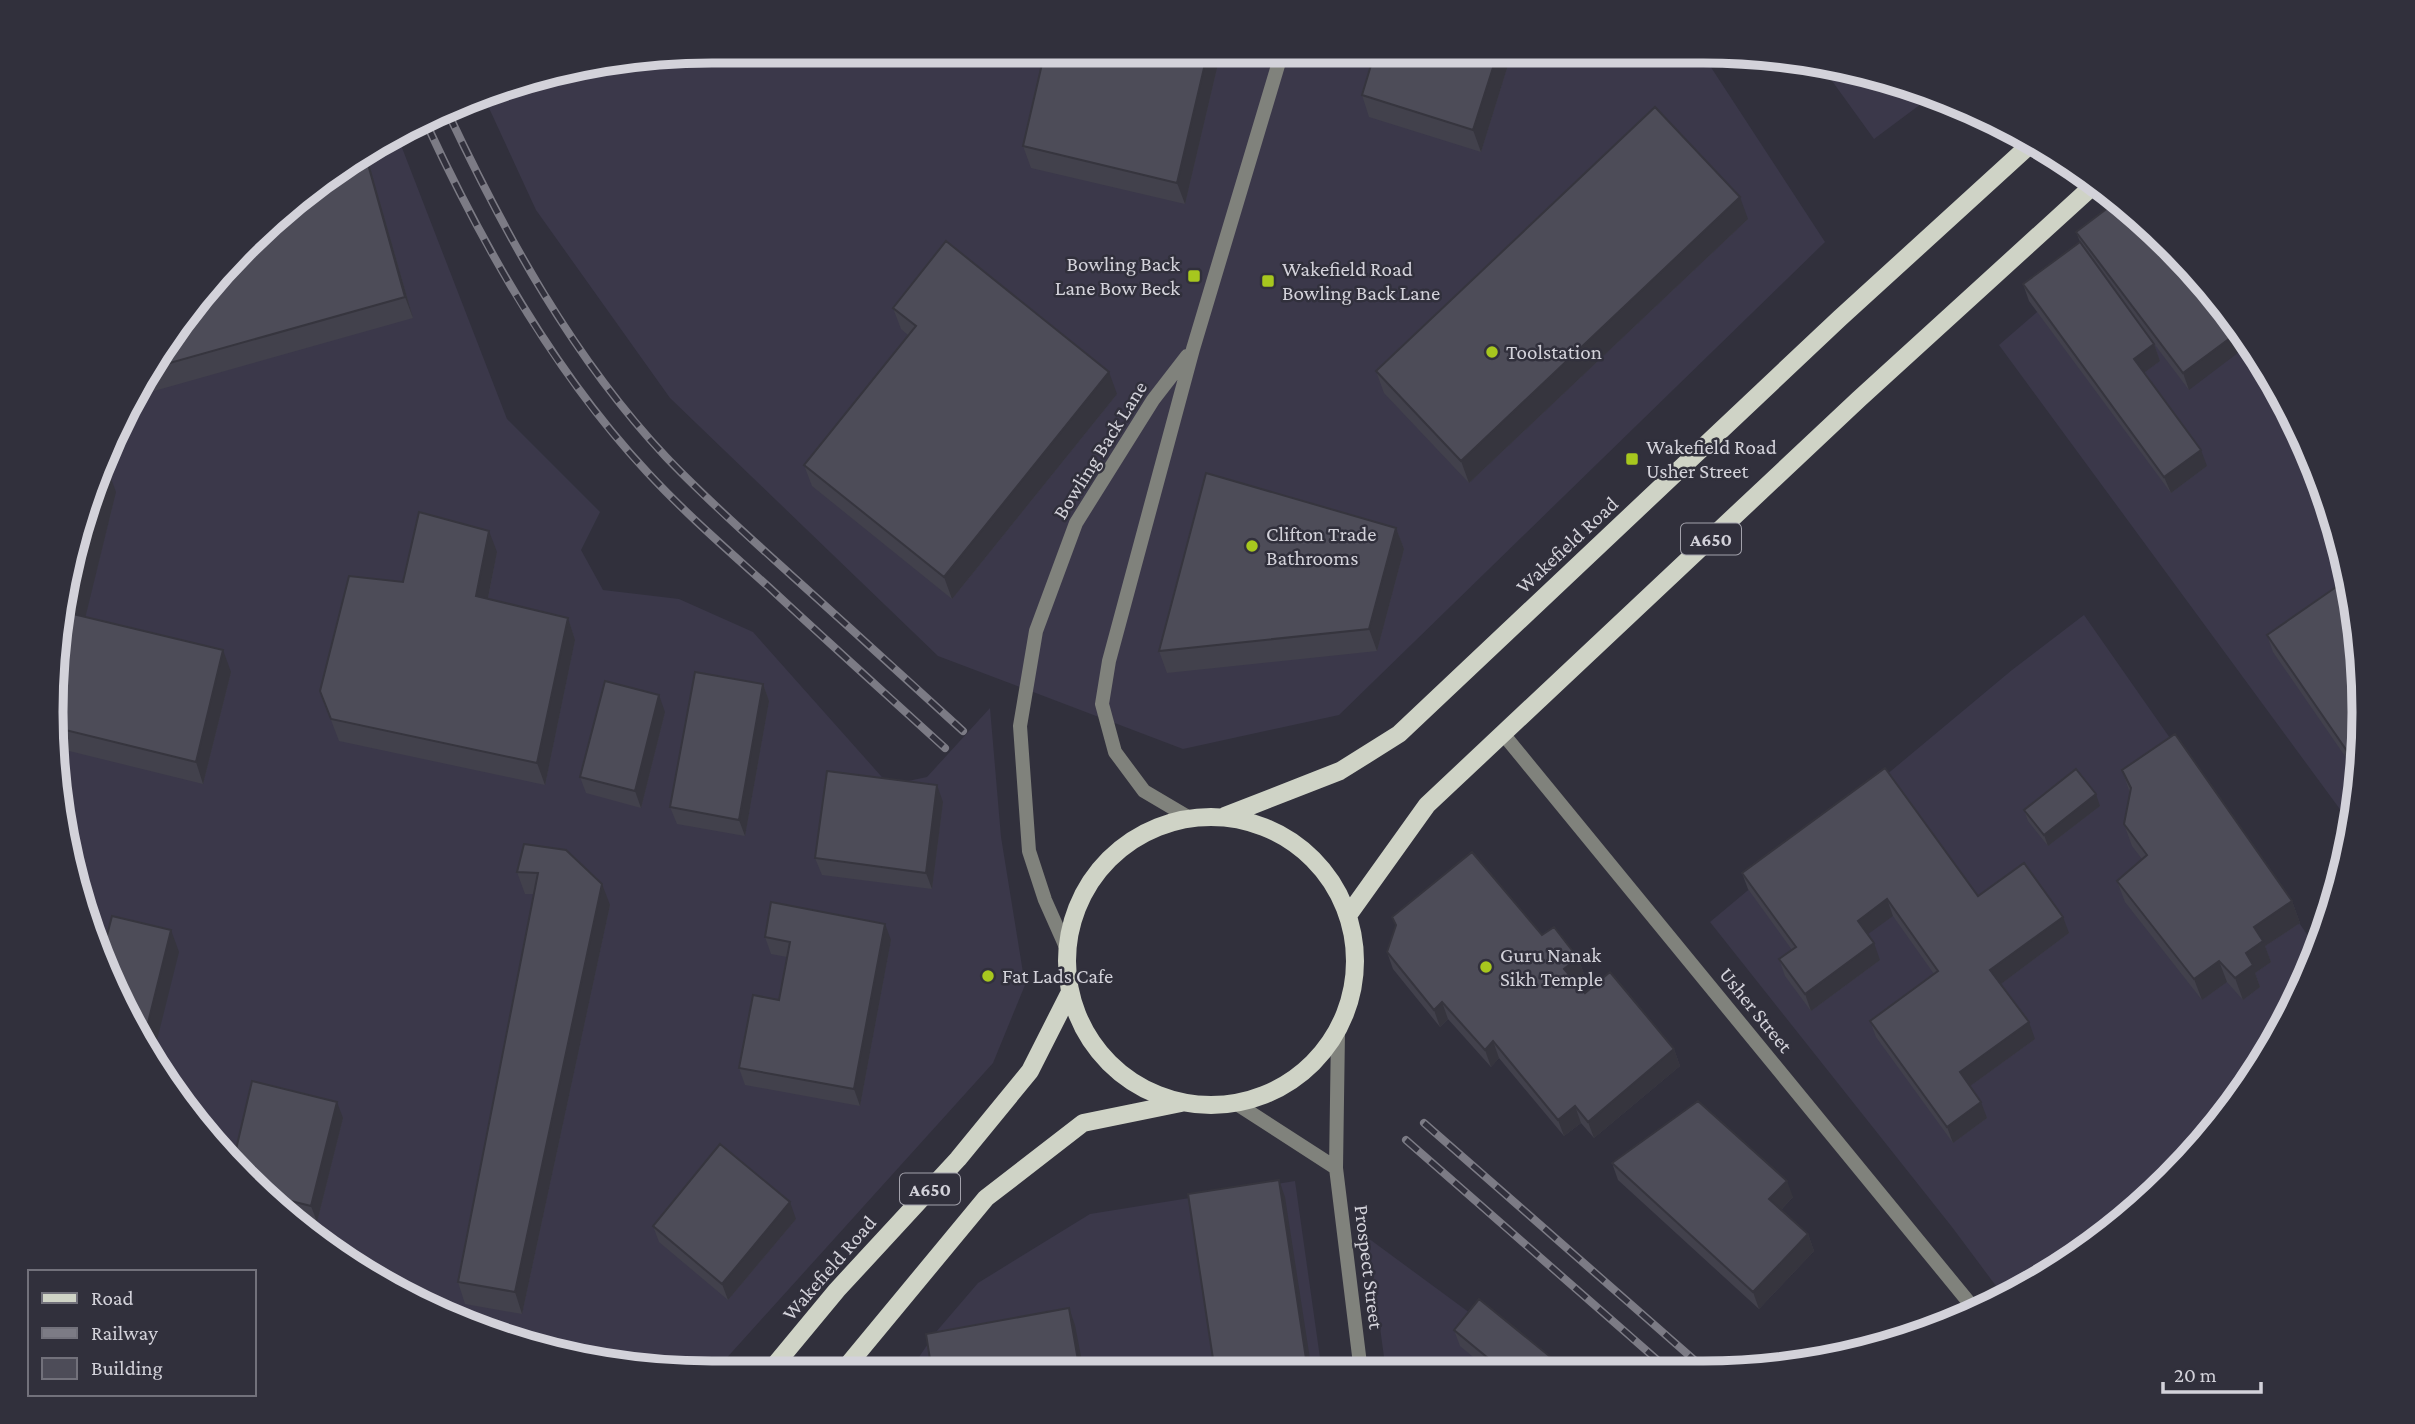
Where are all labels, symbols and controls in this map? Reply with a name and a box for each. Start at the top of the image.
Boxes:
place label: Bowling Back Lane Bow Beck [1055,252,1180,300]
place label: Wakefield Road Bowling Back Lane [1282,257,1440,305]
marker: Bowling Back Lane Bow Beck [1186,268,1202,284]
marker: Wakefield Road Bowling Back Lane [1260,273,1276,289]
place label: Toolstation [1506,340,1602,364]
marker: Toolstation [1484,344,1500,360]
street label: Bowling Back Lane [1048,377,1152,523]
place label: Wakefield Road Usher Street [1646,435,1777,483]
marker: Wakefield Road Usher Street [1624,451,1640,467]
street label: Wakefield Road [1511,492,1623,598]
place label: Clifton Trade Bathrooms [1266,522,1377,570]
road number: A650 [1681,524,1741,554]
marker: Clifton Trade Bathrooms [1244,538,1260,554]
place label: Guru Nanak Sikh Temple [1500,943,1603,991]
marker: Guru Nanak Sikh Temple [1478,959,1494,975]
street label: Usher Street [1714,963,1798,1058]
place label: Fat Lads Cafe [1002,964,1113,988]
marker: Fat Lads Cafe [980,968,996,984]
road number: A650 [900,1174,960,1204]
street label: Prospect Street [1349,1203,1389,1332]
street label: Wakefield Road [777,1211,881,1325]
legend [28,1270,256,1396]
text: Road [91,1286,134,1310]
text: Railway [91,1321,158,1345]
scale bar [2163,1350,2261,1394]
text: Building [91,1356,163,1380]
text: 20 m [2174,1363,2217,1387]

